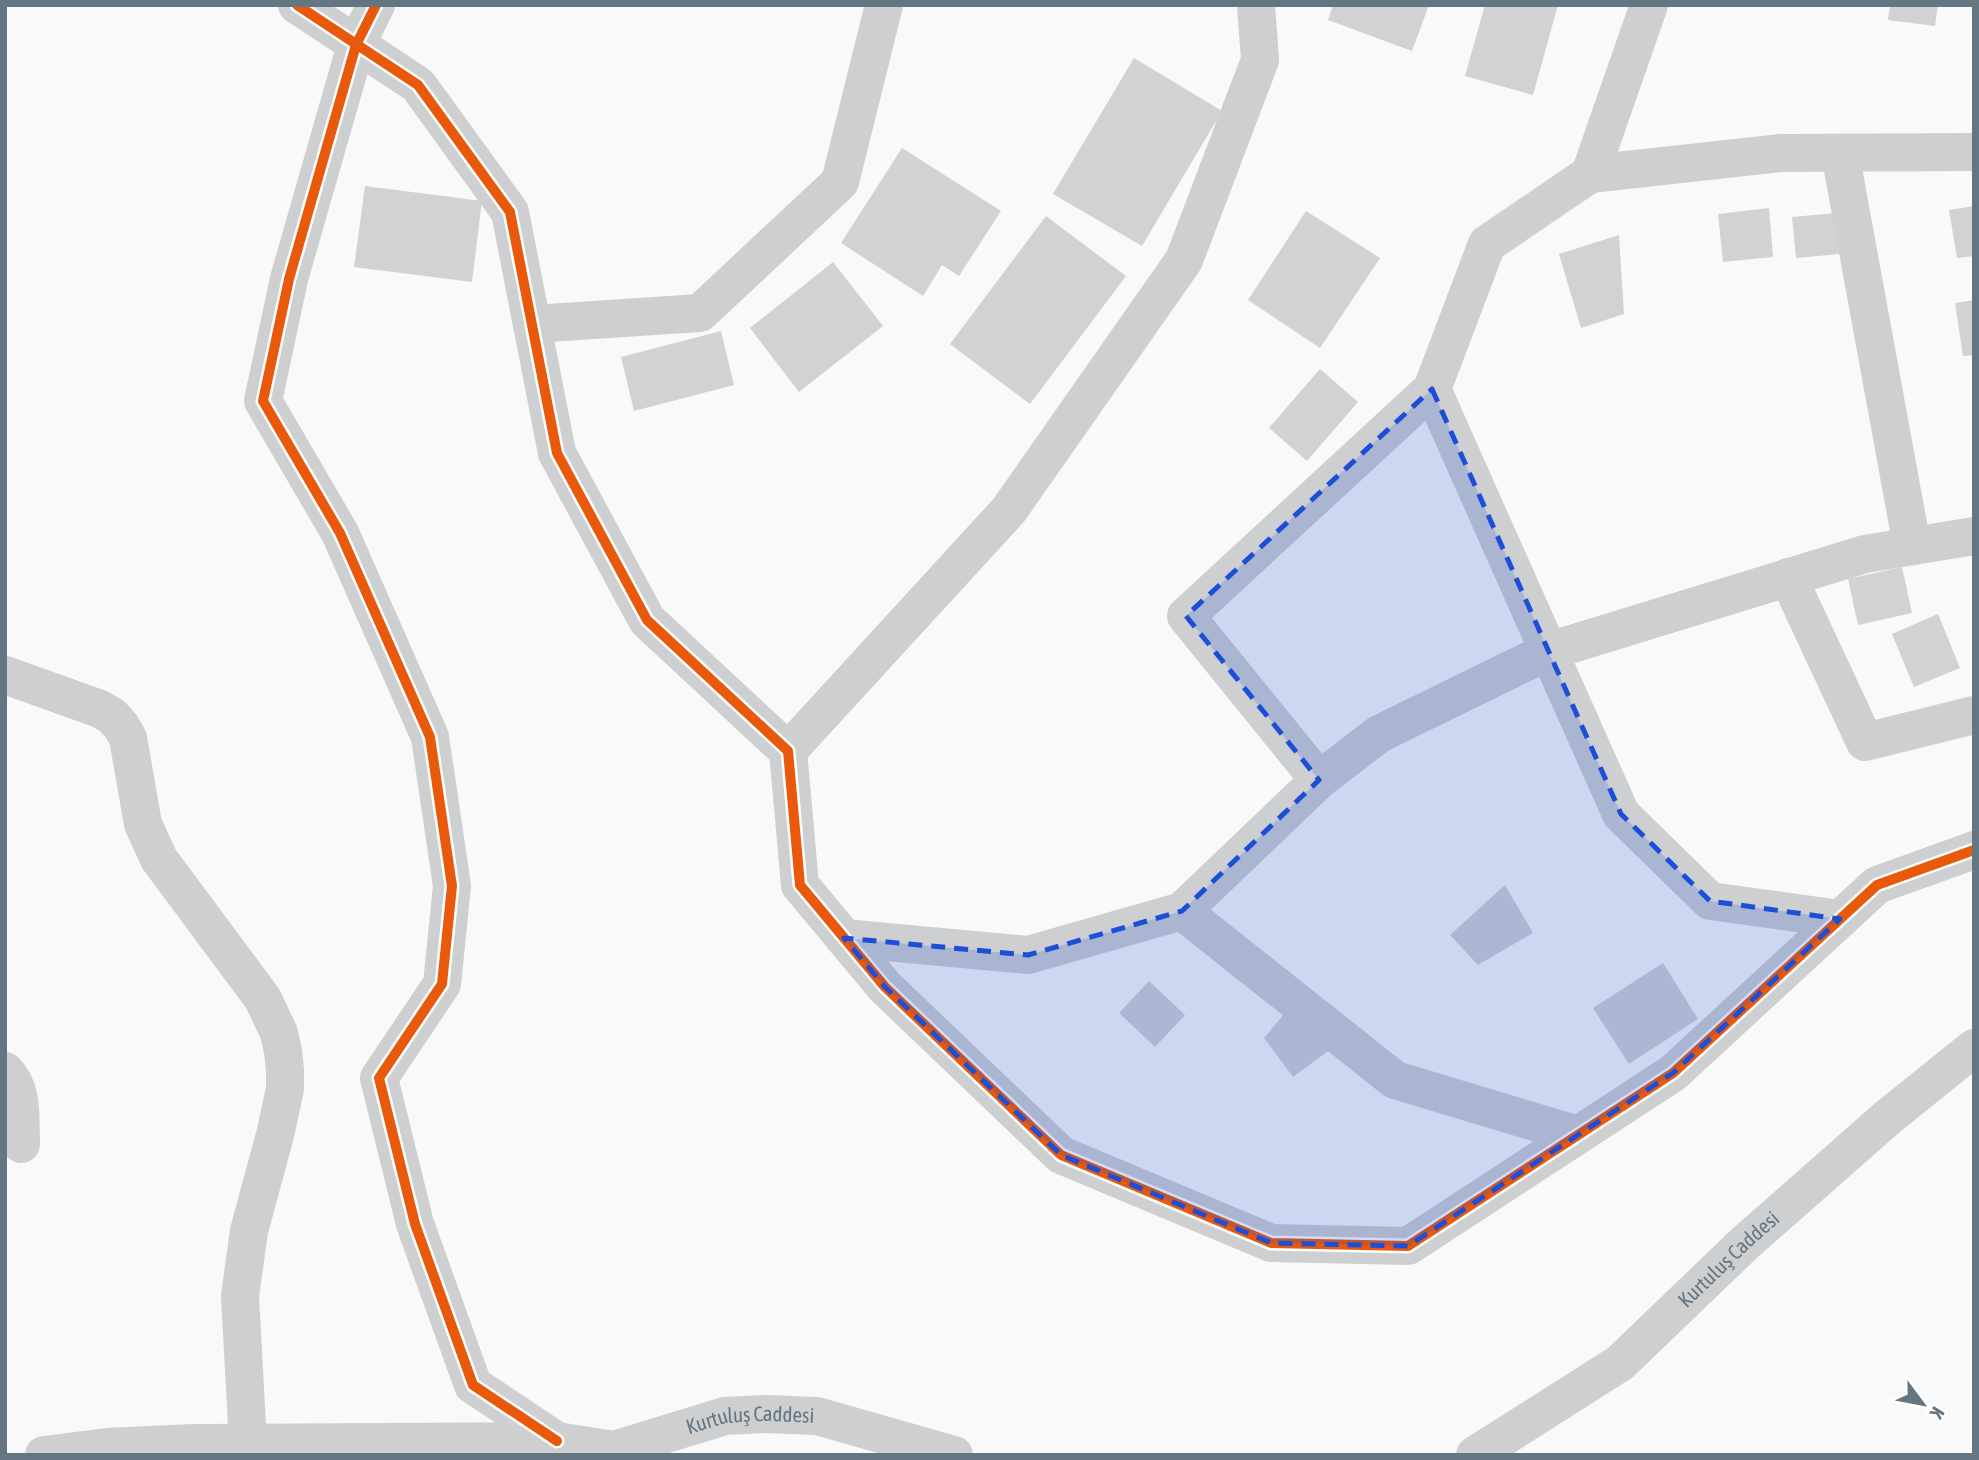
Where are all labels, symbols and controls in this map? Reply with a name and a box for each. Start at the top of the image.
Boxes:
street label: Kurtuluş Caddesi [1673,1206,1784,1312]
north arrow [1888,1369,1958,1439]
street label: Kurtuluş Caddesi [683,1401,815,1438]
text: K [1925,1403,1949,1423]

